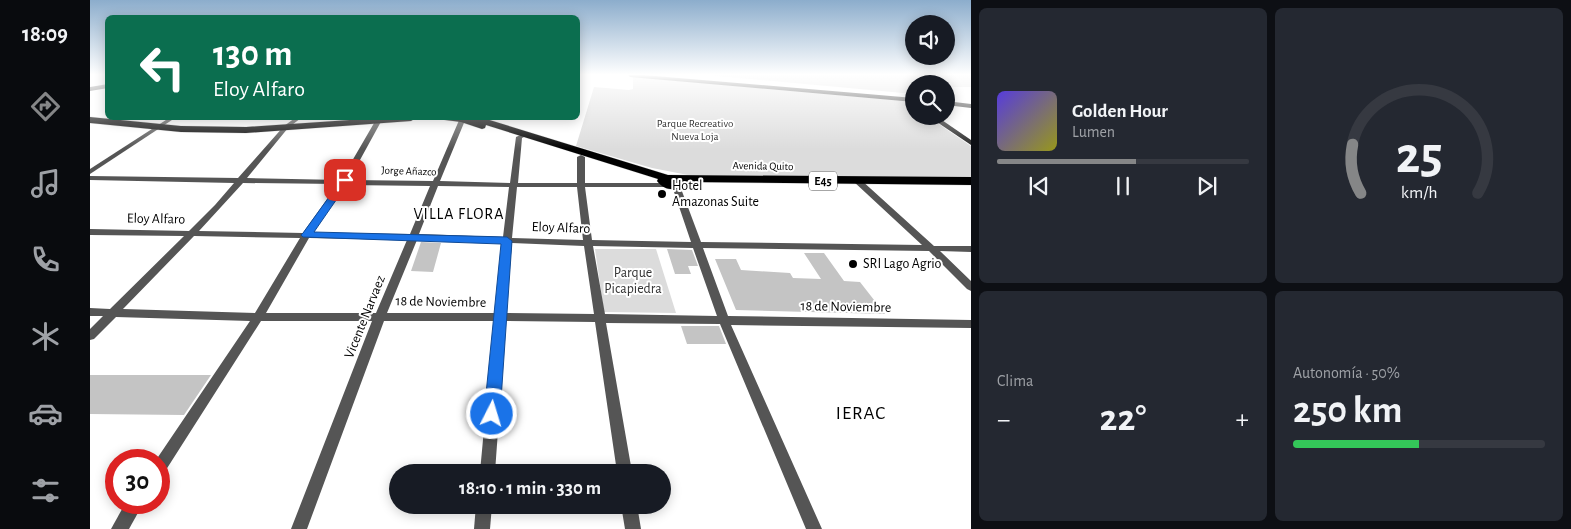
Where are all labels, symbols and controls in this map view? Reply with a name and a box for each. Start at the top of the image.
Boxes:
map controls [905,15,955,125]
button: sound [905,15,955,65]
text: 18:09 [22,23,68,45]
icon: left [130,35,195,100]
text: 130 m [213,37,292,72]
button: search [905,75,955,125]
text: Eloy Alfaro [213,78,305,100]
icon: directions [28,89,63,124]
text: Golden Hour [1072,102,1168,121]
park label: Parque Recreativo Nueva Loja [657,118,733,142]
text: Lumen [1072,124,1115,140]
text: 25 [1396,130,1442,182]
pin [324,159,366,201]
street label: Avenida Quito [733,160,793,172]
street label: Jorge Añazco [381,165,437,177]
icon: music [28,166,63,201]
icon: arrive [331,166,359,194]
road number: E45 [809,172,837,190]
icon: previous [1025,172,1053,200]
icon: pause [1109,172,1137,200]
icon: next [1193,172,1221,200]
place label: Hotel Amazonas Suite [672,179,759,209]
text: km/h [1401,184,1437,202]
marker: Hotel Amazonas Suite [656,188,668,200]
district label: VILLA FLORA [414,206,504,222]
street label: Eloy Alfaro [127,211,185,227]
street label: Eloy Alfaro [532,220,591,236]
icon: phone [28,242,63,277]
place label: SRI Lago Agrio [863,257,942,271]
marker: SRI Lago Agrio [847,258,859,270]
park label: Parque Picapiedra [604,266,662,296]
street label: Vicente Narvaez [342,273,388,360]
street label: 18 de Noviembre [396,294,486,310]
street label: 18 de Noviembre [801,299,891,315]
icon: climate [28,319,63,354]
text: Autonomía · 50% [1293,365,1400,381]
text: Clima [997,373,1033,389]
position arrow [465,387,517,439]
text: 250 km [1293,392,1402,430]
icon: car [28,396,63,431]
text: 22° [1100,400,1146,438]
district label: IERAC [836,404,886,423]
text: − [997,406,1010,434]
text: + [1236,406,1249,434]
speed limit sign: 30 [105,449,170,514]
icon: filters [28,473,63,508]
text: 18:10 · 1 min · 330 m [459,479,601,498]

